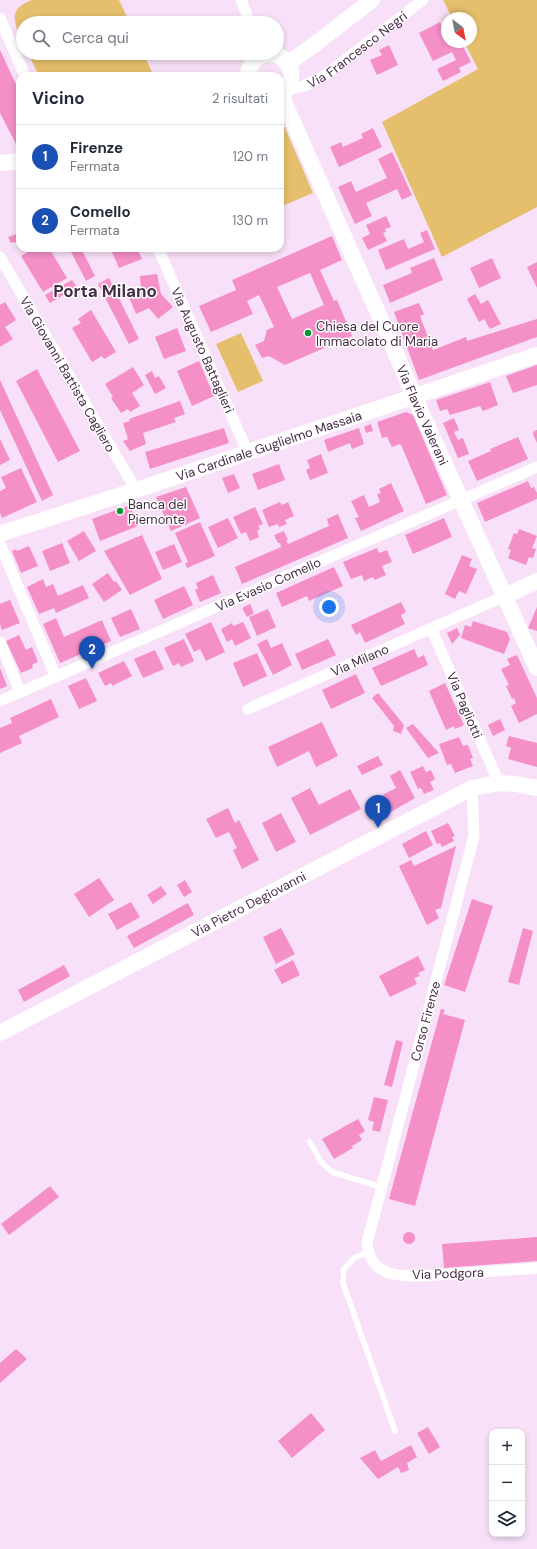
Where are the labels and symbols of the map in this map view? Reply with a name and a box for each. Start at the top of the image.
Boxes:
street label: Via Francesco Negri [304,7,411,92]
north arrow [441,12,477,48]
district label: Porta Milano [53,280,157,302]
street label: Via Augusto Battaglieri [167,285,238,416]
street label: Via Giovanni Battista Cagliero [16,293,119,455]
place label: Chiesa del Cuore Immacolato di Maria [316,318,438,350]
marker: Chiesa del Cuore Immacolato di Maria [303,328,313,338]
street label: Via Flavio Valerani [393,362,452,468]
street label: Via Cardinale Guglielmo Massaia [174,407,364,485]
place label: Banca del Piemonte [128,496,187,528]
marker: Banca del Piemonte [115,506,125,516]
street label: Via Evasio Comello [213,553,324,615]
your location [319,597,339,617]
pin: 2 [79,636,105,669]
street label: Via Milano [328,640,392,681]
street label: Via Pagliotti [443,669,486,741]
pin: 1 [365,795,391,828]
street label: Via Pietro Degiovanni [189,868,309,941]
street label: Corso Firenze [407,979,444,1063]
street label: Via Podgora [412,1264,484,1283]

